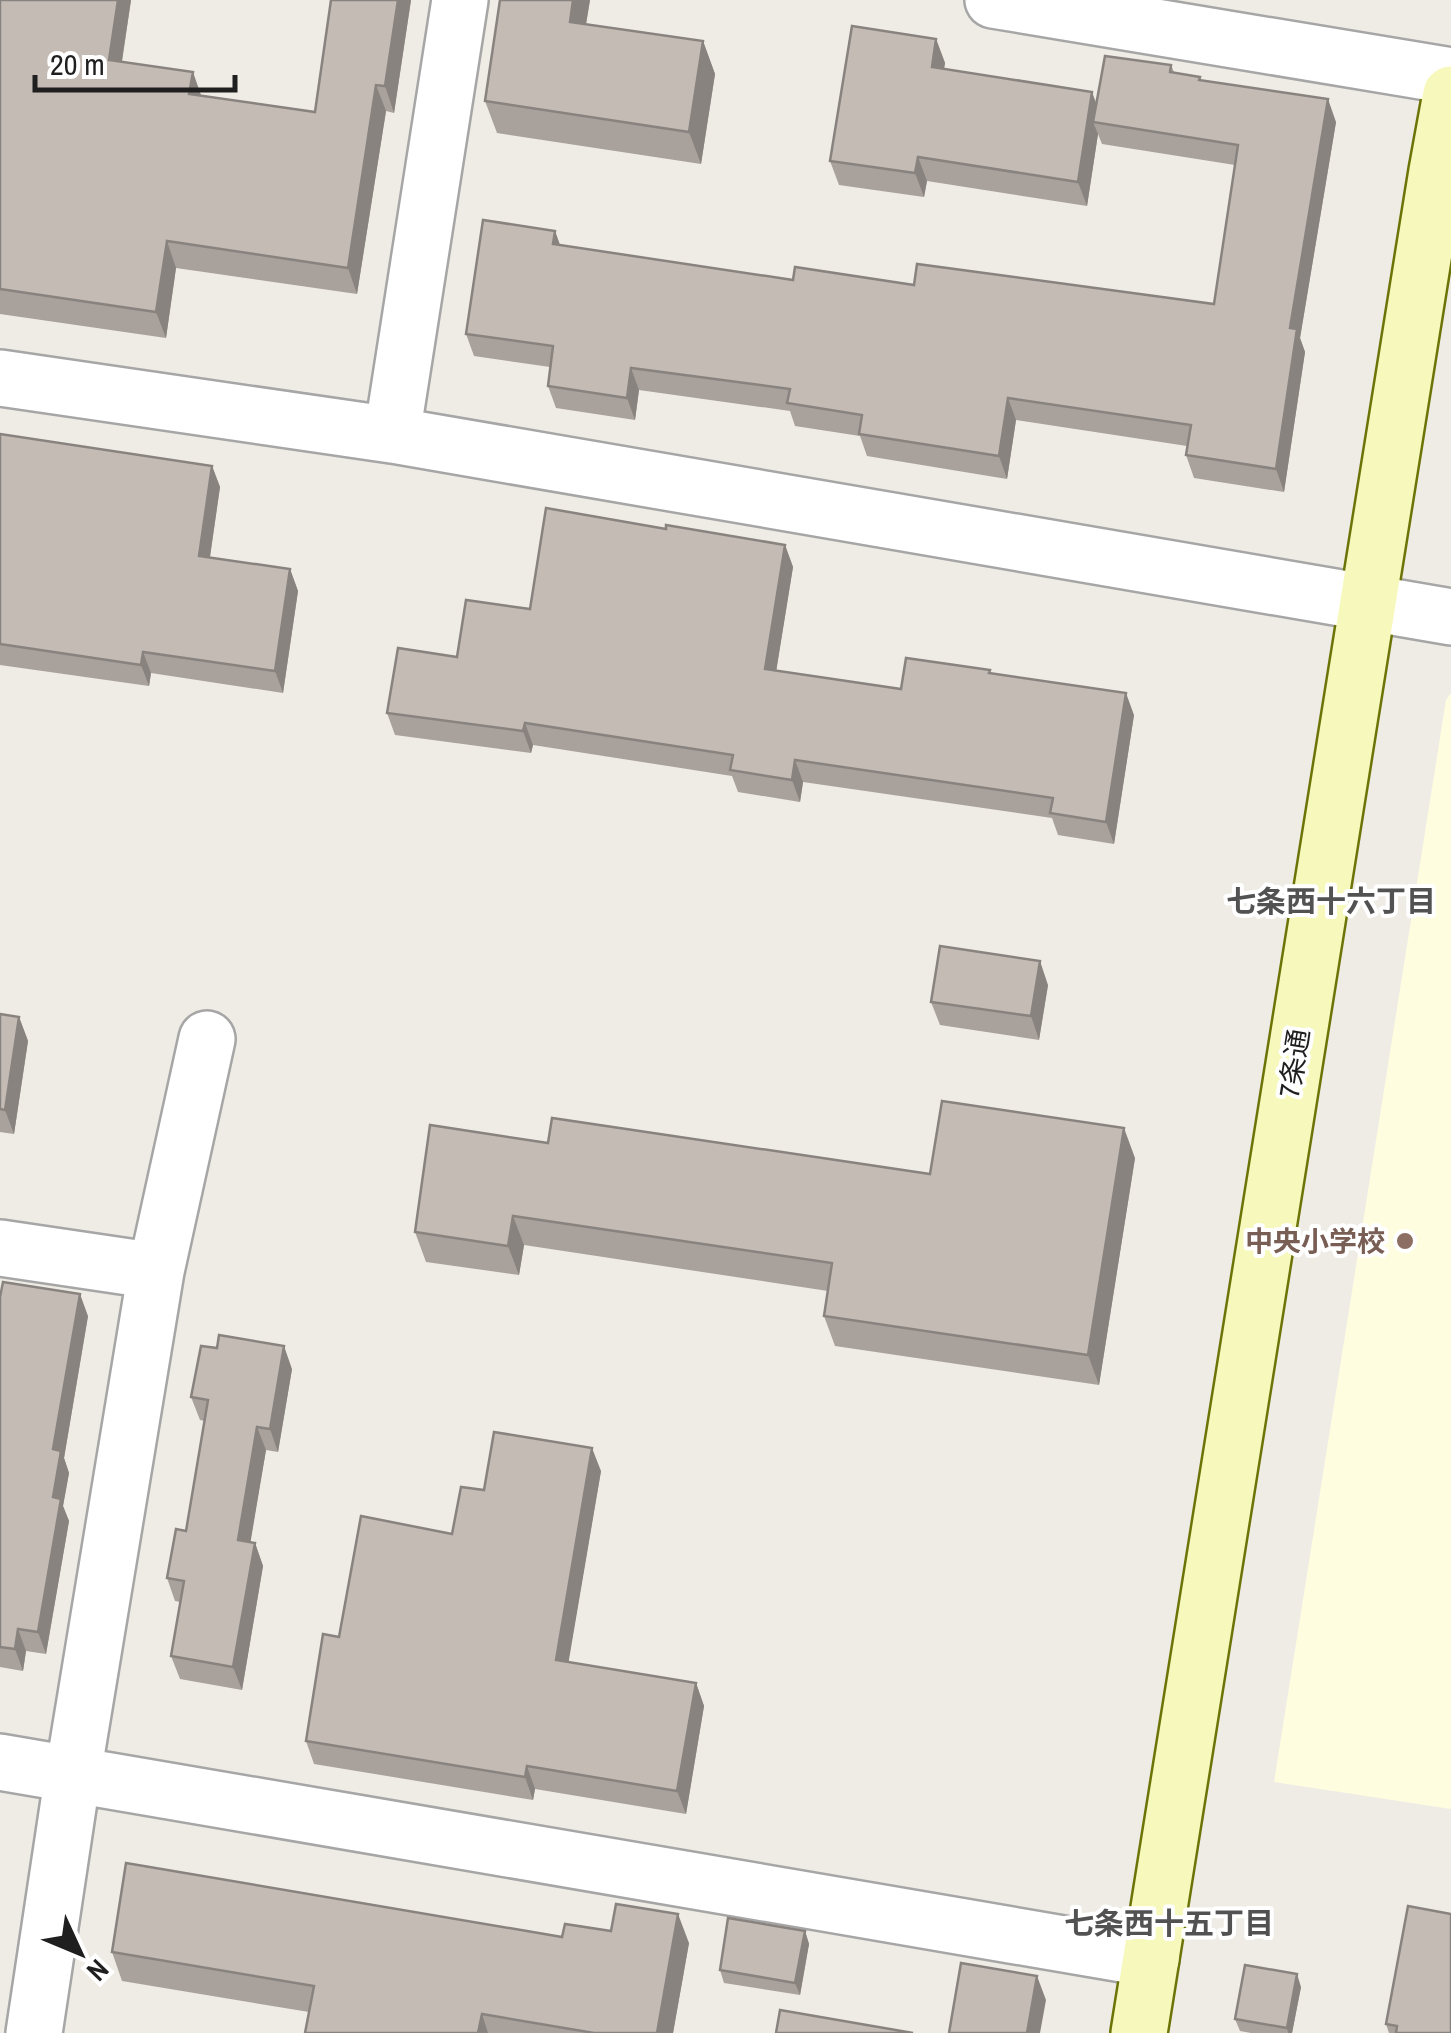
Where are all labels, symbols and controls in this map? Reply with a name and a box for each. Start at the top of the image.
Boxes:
scale bar [35,30,235,92]
text: 20 m [50,44,105,84]
district label: 七条西十六丁目 [1226,881,1436,921]
street label: 7条通 [1270,1026,1318,1100]
place label: 中央小学校 [1245,1222,1385,1260]
marker: 中央小学校 [1394,1230,1416,1252]
north arrow [30,1903,130,2003]
district label: 七条西十五丁目 [1064,1903,1274,1943]
text: N [79,1951,117,1990]

